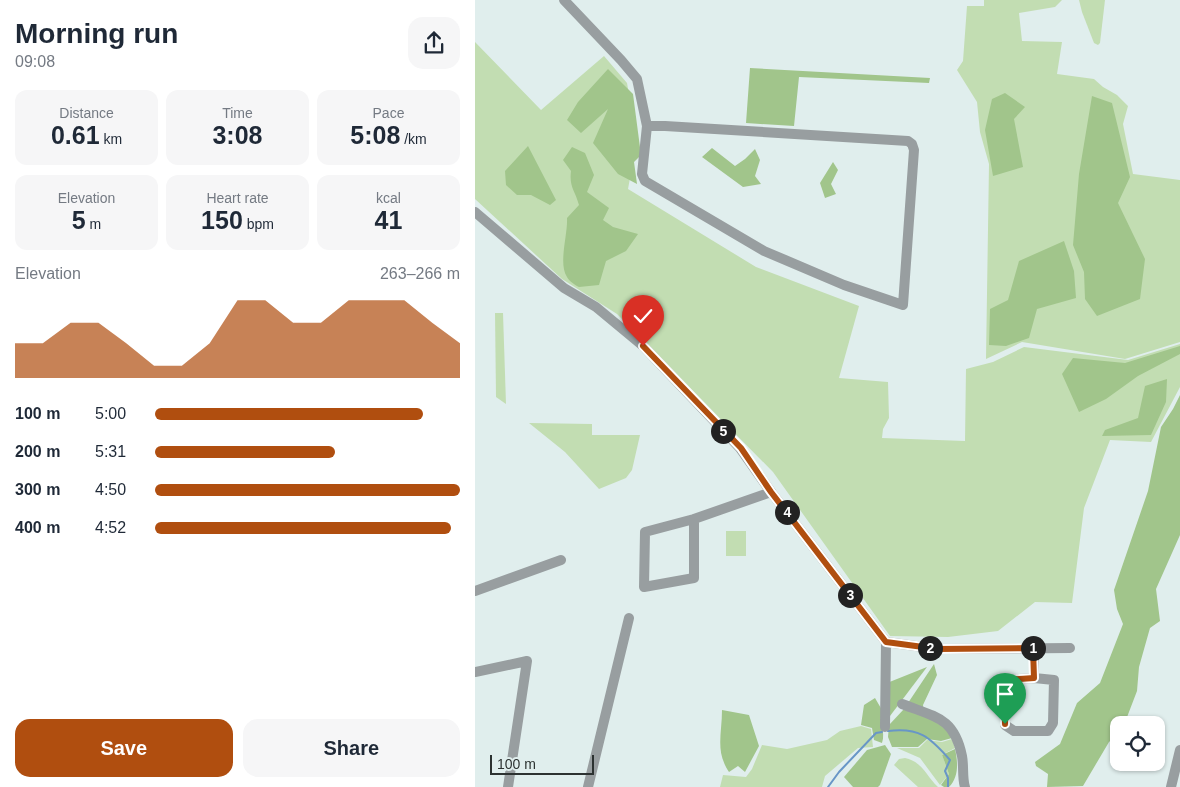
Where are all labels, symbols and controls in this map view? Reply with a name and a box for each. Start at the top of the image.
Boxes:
button: share [408,17,460,69]
text: Morning run [15,18,178,49]
text: 09:08 [15,53,55,70]
text: Distance [59,105,114,121]
text: Time [222,105,253,121]
text: Pace [373,105,404,121]
text: 0.61 [51,121,100,149]
text: 3:08 [212,121,263,149]
text: 5:08 [350,121,400,149]
text: km [100,131,122,147]
text: /km [400,131,427,147]
text: Elevation [58,190,115,206]
text: Heart rate [206,190,269,206]
text: kcal [376,190,401,206]
text: 5 [72,206,86,234]
text: 150 [201,206,243,234]
text: 41 [375,206,402,234]
text: m [86,216,101,232]
text: bpm [243,216,274,232]
text: Elevation [15,265,81,282]
text: 263–266 m [380,265,460,282]
pin [622,295,664,346]
icon: check [629,302,657,330]
text: 100 m [15,405,60,422]
text: 5:00 [95,405,126,422]
pin: 5 [711,418,735,444]
text: 5 [720,423,727,439]
text: 200 m [15,443,60,460]
text: 5:31 [95,443,126,460]
text: 300 m [15,481,60,498]
text: 4:50 [95,481,126,498]
pin: 4 [775,500,799,524]
text: 4 [784,504,791,520]
text: 400 m [15,519,60,536]
text: 4:52 [95,519,126,536]
pin: 3 [837,582,863,608]
text: 3 [847,587,854,603]
pin: 2 [917,636,943,660]
pin: 1 [1021,636,1045,660]
text: 2 [927,640,934,656]
text: 1 [1030,640,1037,656]
pin [984,673,1026,724]
icon: arrive [991,680,1019,708]
map controls [1110,716,1165,771]
button: locate [1110,716,1165,771]
button: Save [15,719,233,777]
button: Share [243,719,460,777]
scale bar [490,752,594,775]
text: 100 m [497,756,536,772]

